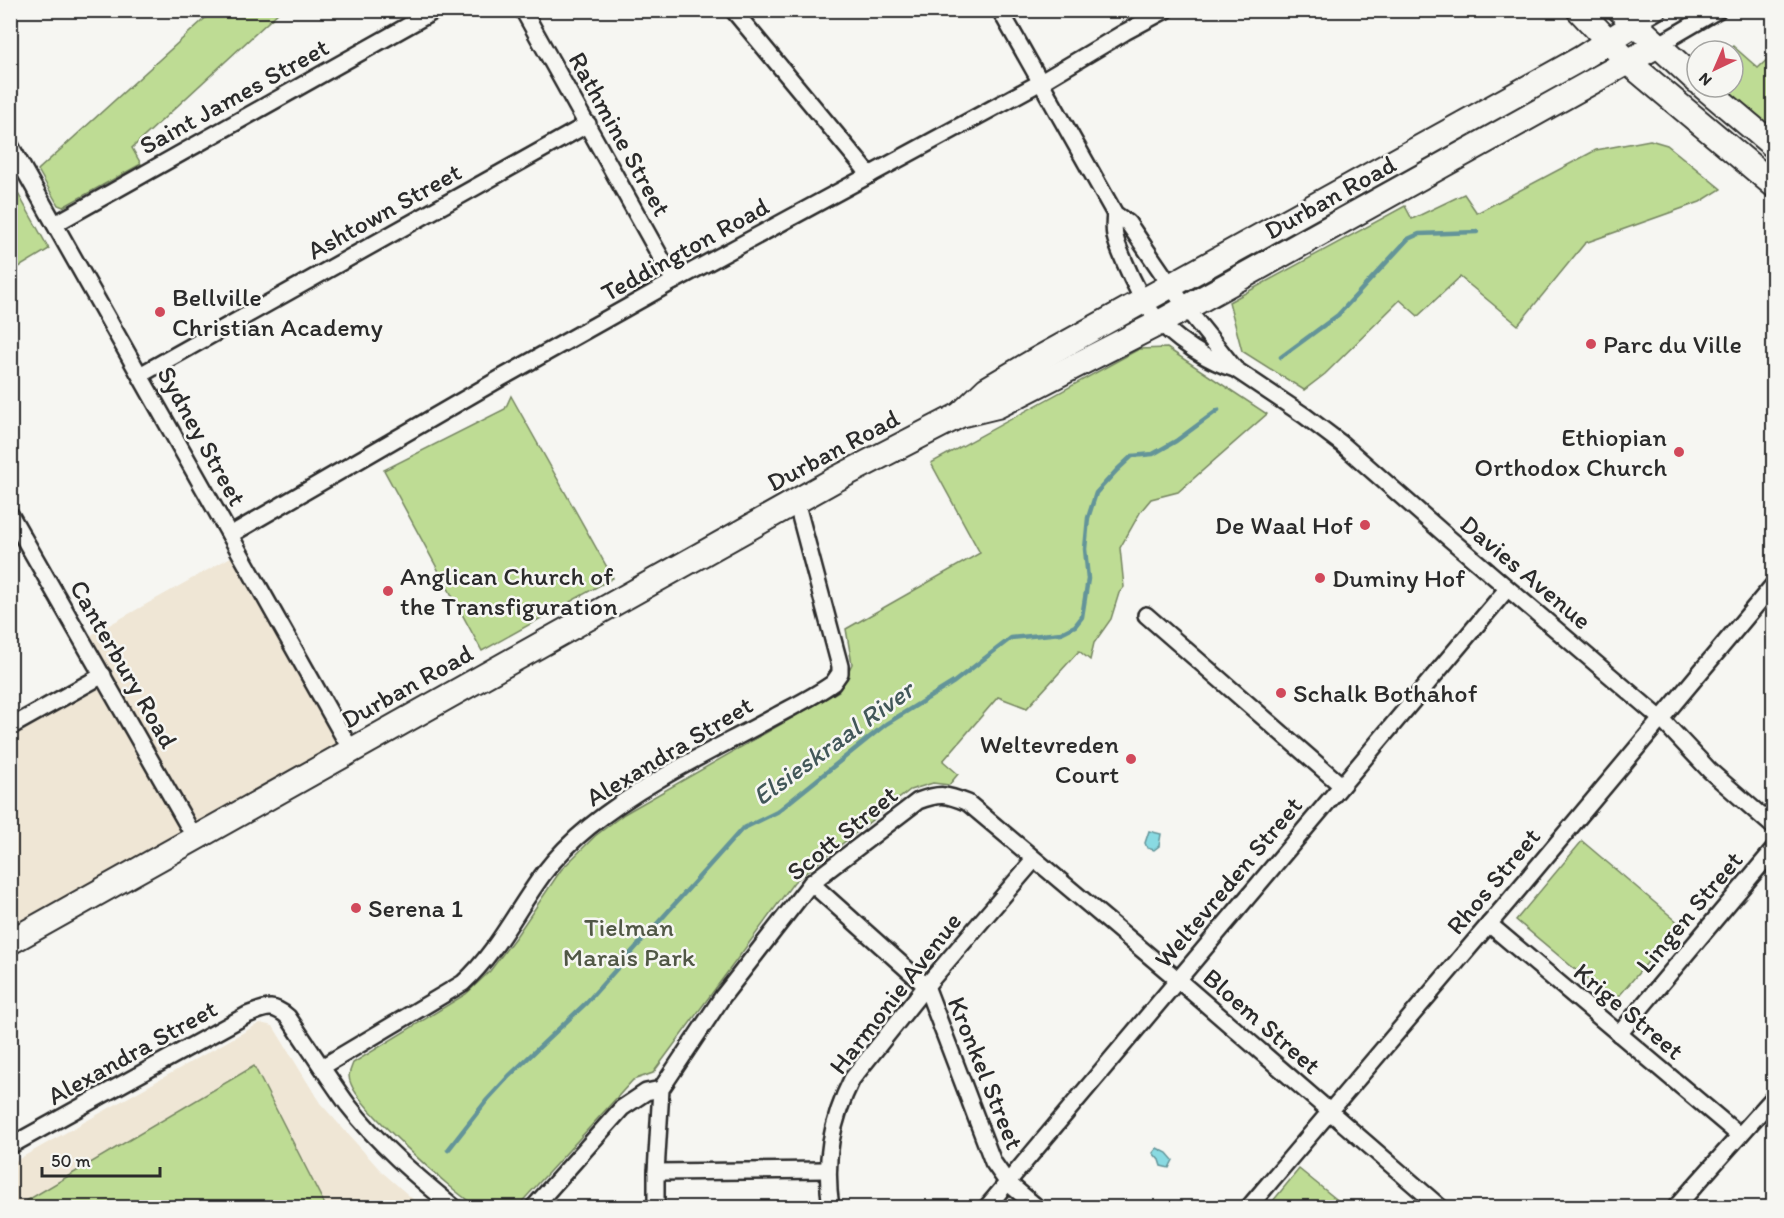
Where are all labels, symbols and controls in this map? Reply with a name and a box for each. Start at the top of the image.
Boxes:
street label: Saint James Street [134,31,334,161]
north arrow [1685,39,1745,99]
street label: Rathmine Street [562,46,678,222]
text: N [1694,69,1715,90]
street label: Durban Road [1259,147,1402,246]
street label: Ashtown Street [301,155,467,266]
street label: Teddington Road [595,189,775,308]
place label: Bellville Christian Academy [172,281,383,343]
marker: Bellville Christian Academy [153,305,167,319]
place label: Parc du Ville [1603,328,1742,360]
marker: Parc du Ville [1584,337,1598,351]
street label: Sydney Street [150,360,254,512]
street label: Durban Road [761,401,905,498]
place label: Ethiopian Orthodox Church [1474,421,1667,483]
marker: Ethiopian Orthodox Church [1672,445,1686,459]
street label: Davies Avenue [1454,508,1598,636]
place label: De Waal Hof [1215,509,1353,541]
marker: De Waal Hof [1358,518,1372,532]
place label: Anglican Church of the Transfiguration [400,560,618,622]
place label: Duminy Hof [1332,562,1465,594]
marker: Duminy Hof [1313,571,1327,585]
street label: Canterbury Road [63,574,186,755]
marker: Anglican Church of the Transfiguration [381,584,395,598]
street label: Durban Road [336,636,479,735]
water label: Elsieskraal River [746,671,922,812]
place label: Schalk Bothahof [1293,677,1478,709]
marker: Schalk Bothahof [1274,686,1288,700]
street label: Alexandra Street [580,689,758,813]
place label: Weltevreden Court [980,728,1119,790]
marker: Weltevreden Court [1124,752,1138,766]
street label: Scott Street [780,778,904,888]
street label: Weltevreden Street [1147,790,1309,974]
street label: Rhos Street [1439,821,1547,941]
street label: Lingen Street [1629,844,1749,980]
place label: Serena 1 [368,892,463,924]
marker: Serena 1 [349,901,363,915]
street label: Harmonie Avenue [822,906,968,1080]
park label: Tielman Marais Park [563,911,696,973]
street label: Krige Street [1567,956,1691,1067]
street label: Bloem Street [1196,961,1328,1081]
street label: Alexandra Street [42,992,223,1112]
street label: Kronkel Street [941,992,1031,1154]
scale bar [42,1140,160,1178]
text: 50 m [51,1150,91,1172]

